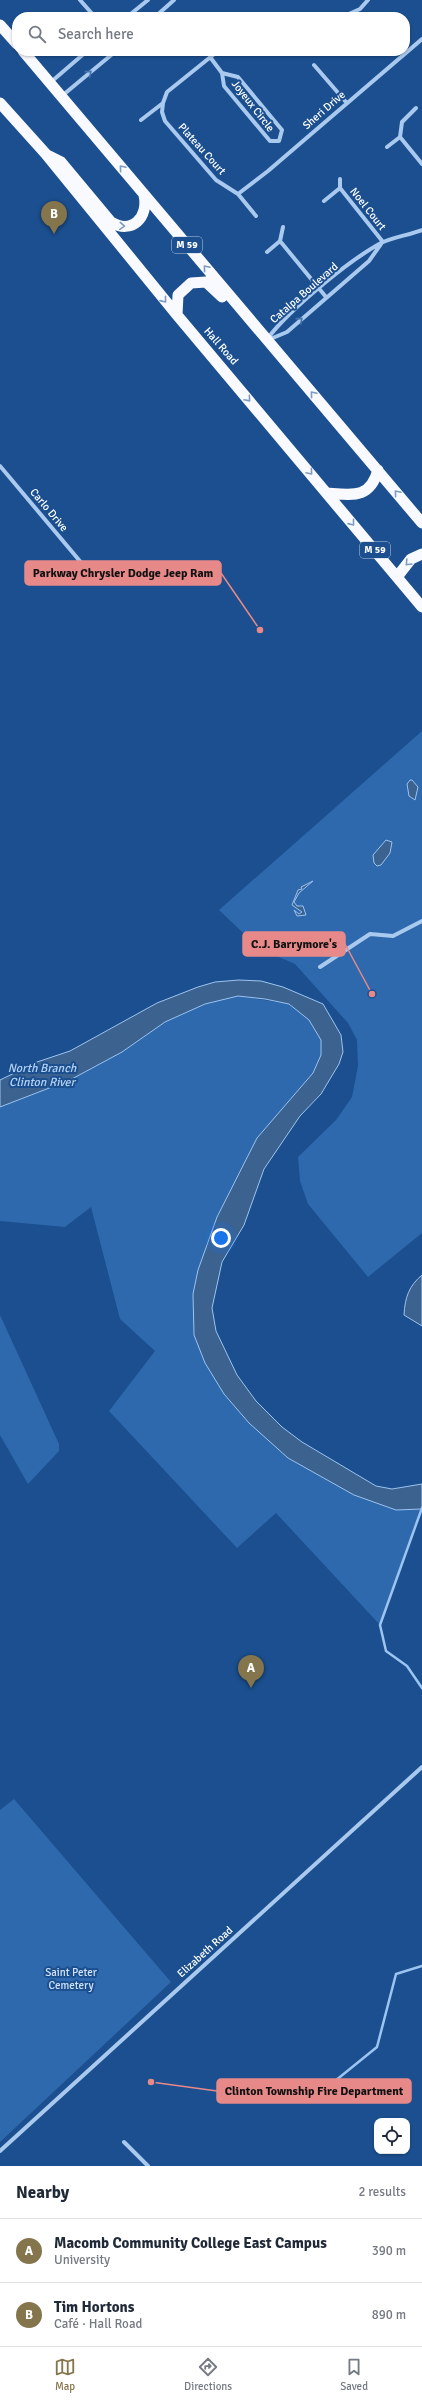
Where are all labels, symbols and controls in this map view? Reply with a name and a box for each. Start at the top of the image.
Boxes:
search box [12,12,410,56]
icon: search [26,23,48,45]
text: Search here [58,25,134,43]
one-way arrow [84,71,92,78]
street label: Joyeux Circle [229,78,277,134]
street label: Sheri Drive [300,88,348,132]
street label: Plateau Court [176,121,229,177]
one-way arrow [119,166,126,173]
street label: Noel Court [347,185,389,233]
pin: B [41,201,67,234]
one-way arrow [119,221,125,230]
road number: M 59 [172,237,202,253]
street label: Catalpa Boulevard [267,260,341,326]
one-way arrow [203,265,210,272]
one-way arrow [160,295,167,302]
one-way arrow [295,318,303,325]
street label: Hall Road [201,325,241,367]
one-way arrow [310,391,317,399]
one-way arrow [244,394,251,401]
one-way arrow [306,467,313,475]
street label: Carlo Drive [27,486,71,534]
one-way arrow [395,490,402,498]
one-way arrow [348,518,355,525]
road number: M 59 [360,542,390,558]
one-way arrow [405,558,413,566]
callout: Parkway Chrysler Dodge Jeep Ram [25,561,221,585]
text: Parkway Chrysler Dodge Jeep Ram [33,566,214,581]
callout: C.J. Barrymore's [243,932,345,956]
text: C.J. Barrymore's [251,937,338,952]
water label: North Branch Clinton River [8,1061,77,1090]
your location [211,1228,231,1248]
pin: A [238,1655,264,1688]
street label: Elizabeth Road [175,1924,235,1980]
park label: Saint Peter Cemetery [45,1966,97,1992]
callout: Clinton Township Fire Department [217,2079,411,2103]
text: Clinton Township Fire Department [225,2084,404,2099]
map controls [374,2118,410,2154]
button: locate [374,2118,410,2154]
text: Nearby [16,2182,69,2203]
text: 2 results [358,2184,406,2200]
text: Macomb Community College East Campus [54,2234,327,2252]
text: A [25,2243,33,2259]
text: 390 m [372,2243,406,2259]
text: University [54,2252,110,2268]
text: Tim Hortons [54,2298,134,2316]
text: B [25,2307,33,2323]
text: 890 m [372,2307,406,2323]
text: Café · Hall Road [54,2316,142,2332]
tab: Map [54,2356,76,2393]
tab: Directions [184,2356,232,2393]
tab: Saved [340,2356,368,2393]

